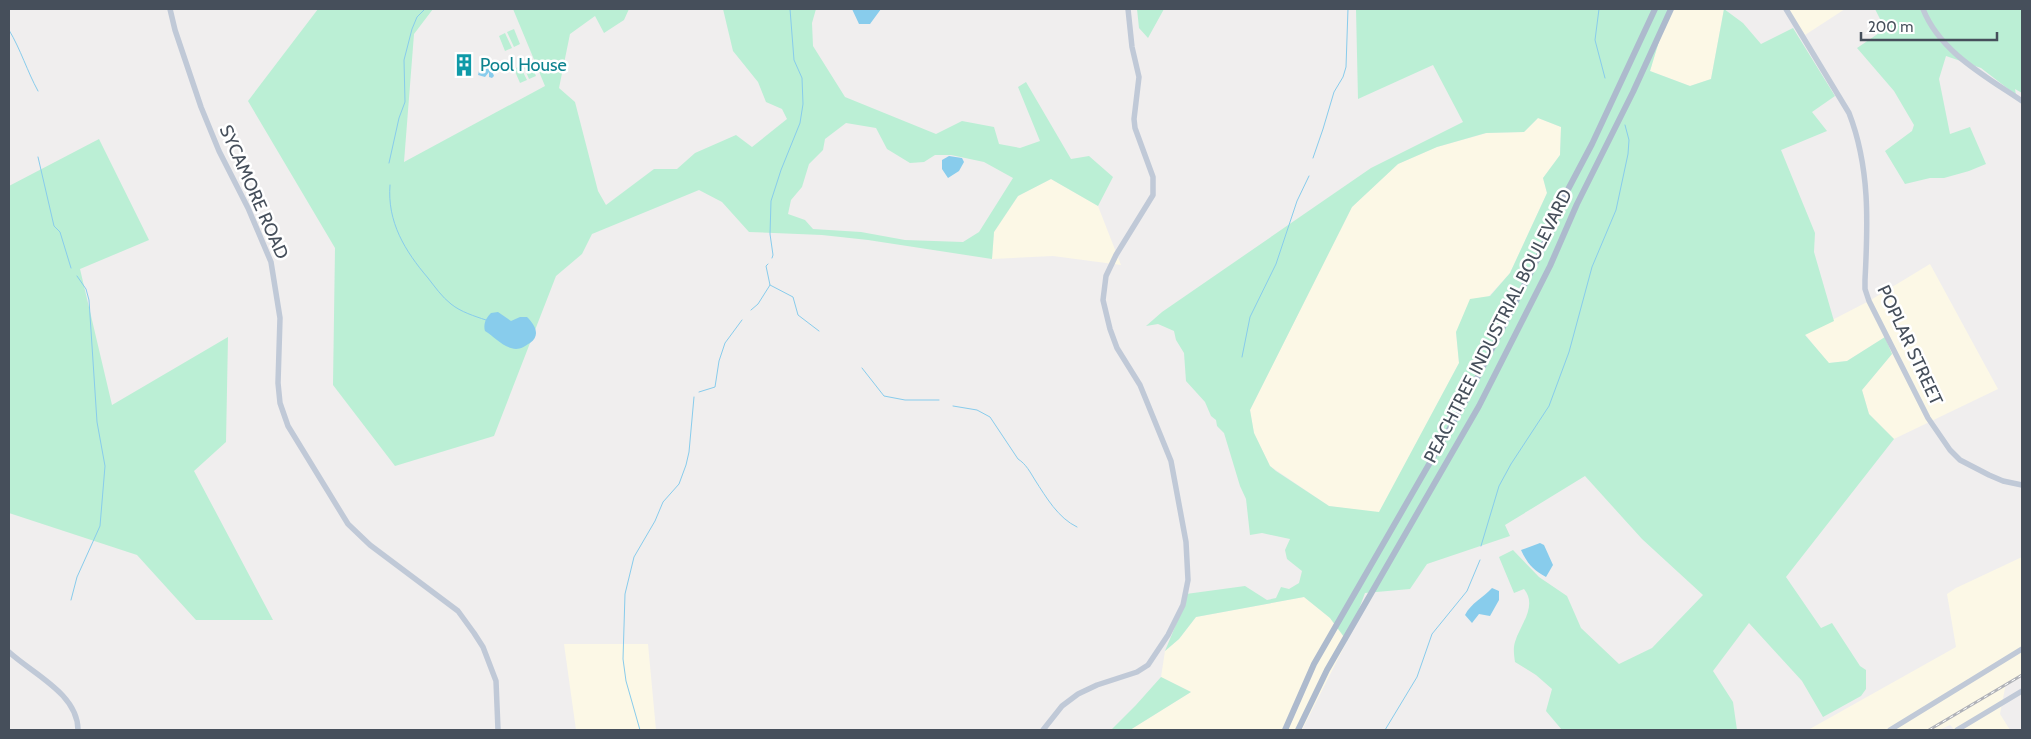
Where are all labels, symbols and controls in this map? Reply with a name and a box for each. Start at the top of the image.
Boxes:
scale bar [1861,10,1997,42]
text: 200 m [1868,18,1913,36]
building icon: Pool House [451,52,477,78]
place label: Pool House [480,54,567,76]
street label: SYCAMORE ROAD [215,122,293,262]
street label: PEACHTREE INDUSTRIAL BOULEVARD [1419,185,1577,467]
street label: POPLAR STREET [1873,281,1948,409]

